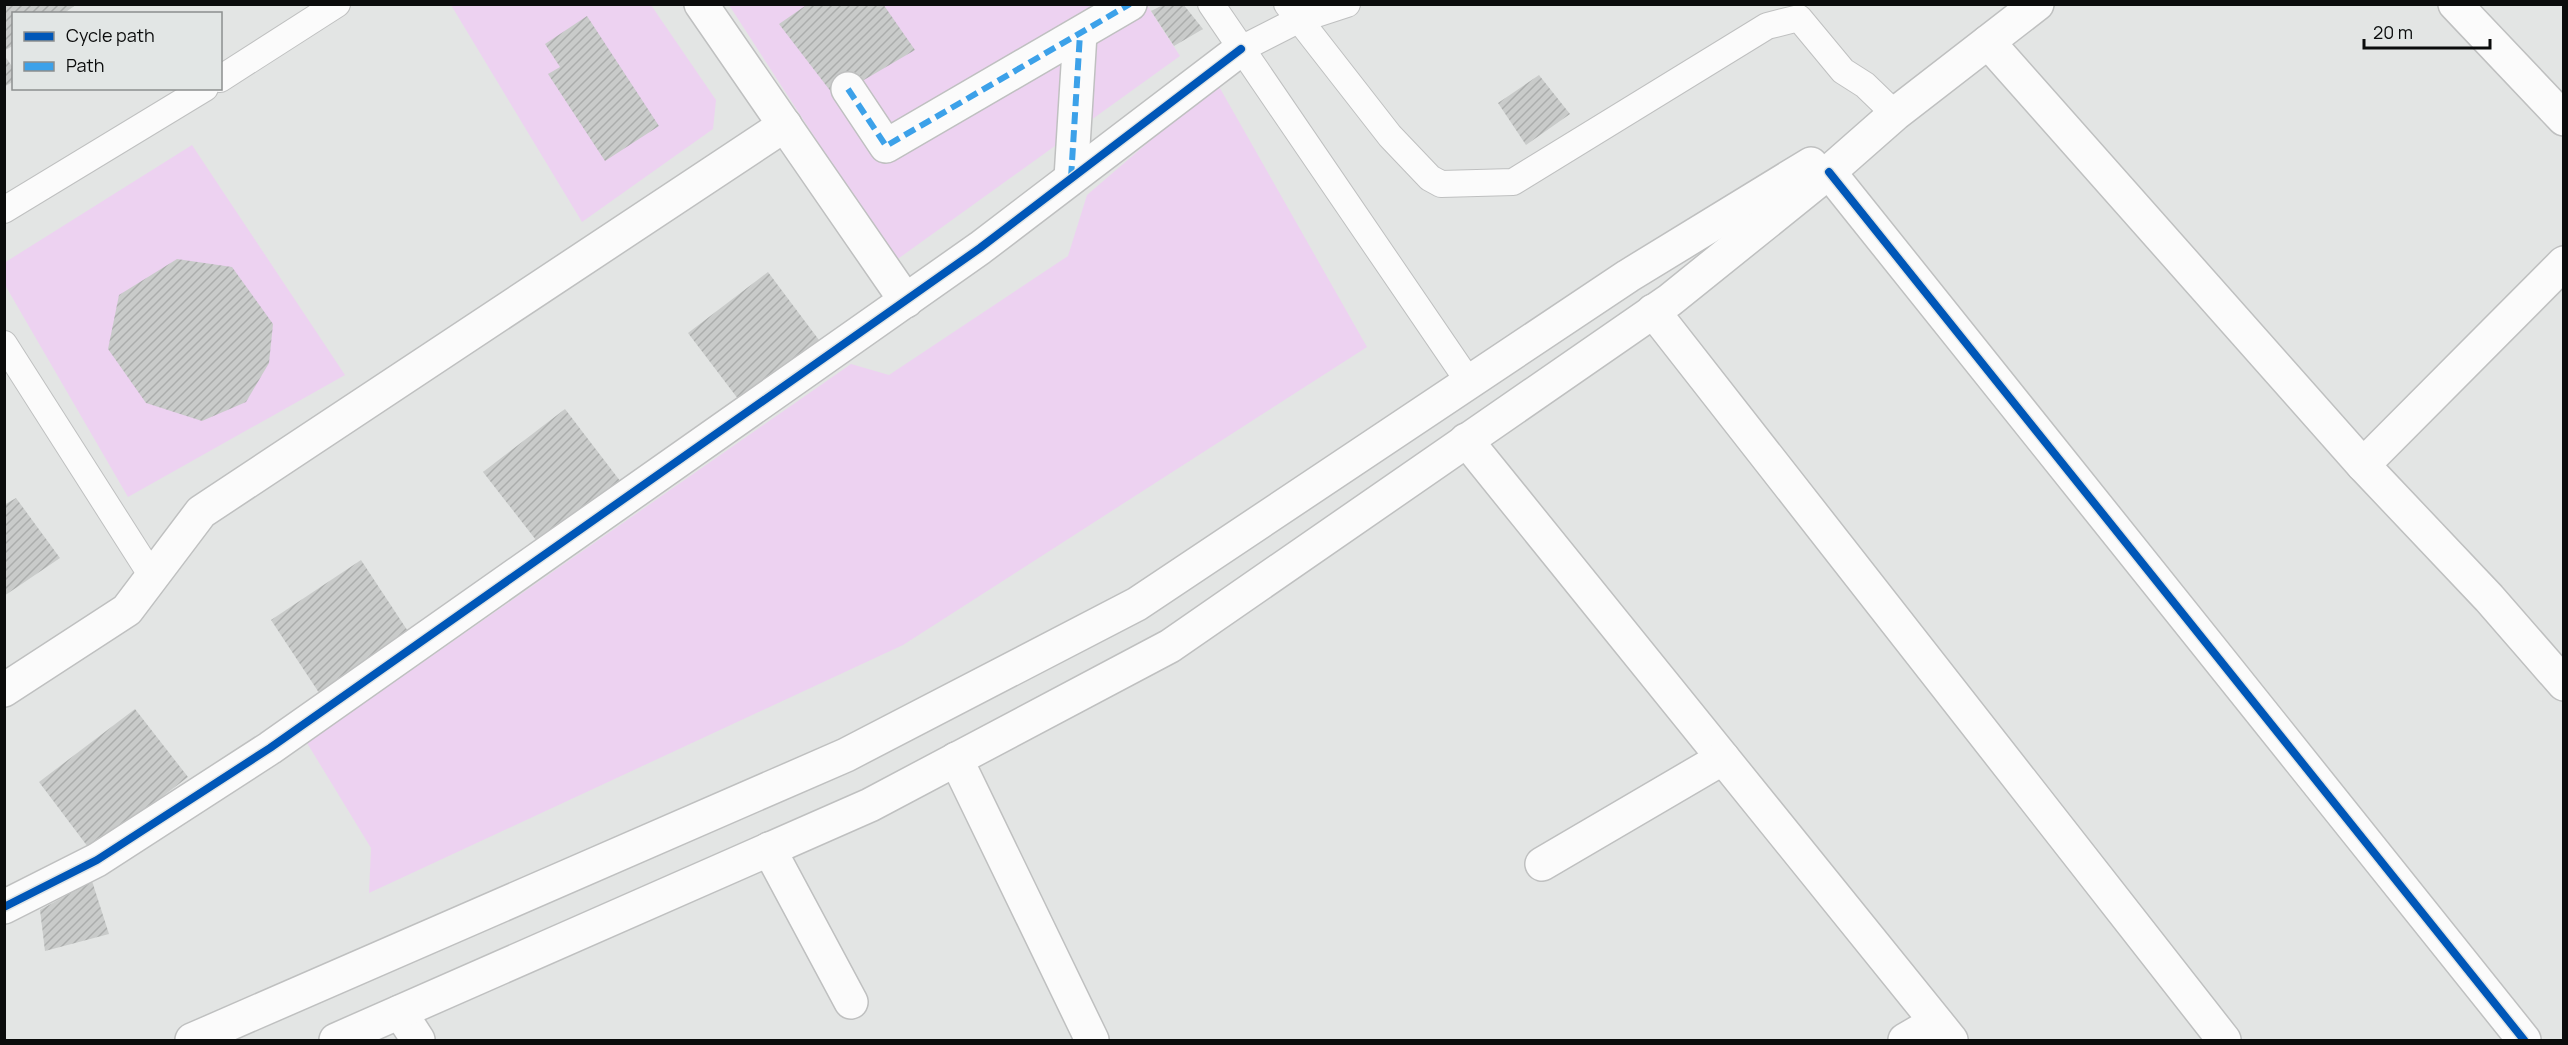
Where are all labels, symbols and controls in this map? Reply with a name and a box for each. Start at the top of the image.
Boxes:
legend [12,12,222,90]
scale bar [2364,12,2490,50]
text: 20 m [2373,20,2413,44]
text: Cycle path [66,23,155,47]
text: Path [66,53,104,77]

